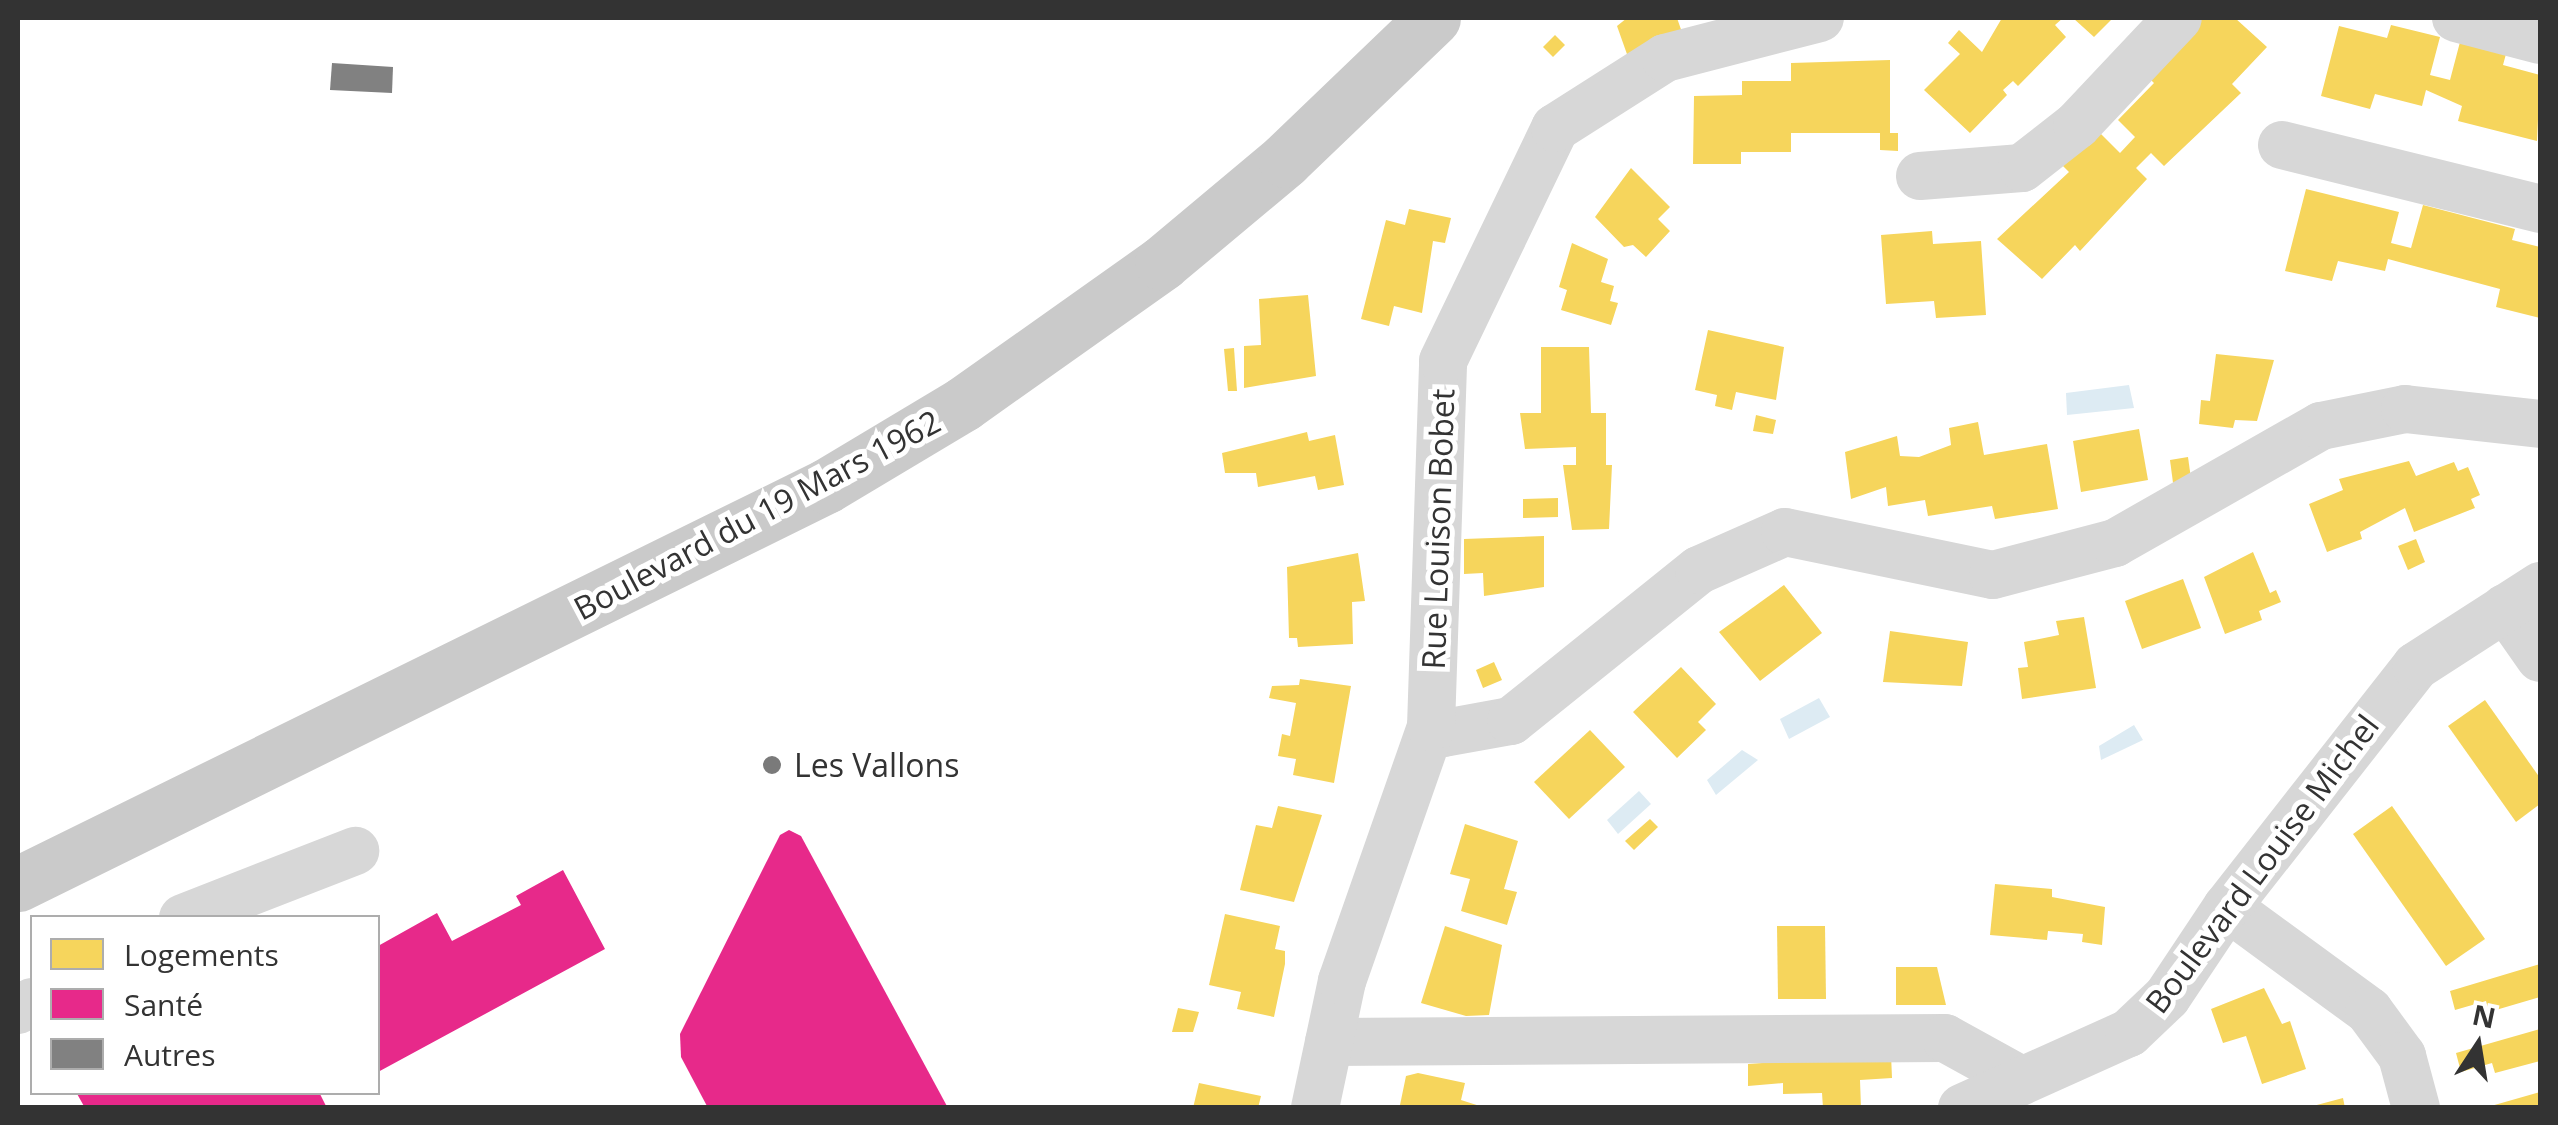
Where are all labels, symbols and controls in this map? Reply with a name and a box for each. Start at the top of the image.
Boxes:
street label: Rue Louison Bobet [1414,388,1462,670]
street label: Boulevard du 19 Mars 1962 [567,402,947,628]
street label: Boulevard Louise Michel [2137,707,2387,1021]
place label: Les Vallons [794,746,959,784]
marker: Les Vallons [759,752,785,778]
legend [30,915,380,1095]
text: Logements [124,934,279,975]
text: Santé [124,984,203,1025]
north arrow [2428,995,2528,1095]
text: N [2469,995,2499,1037]
text: Autres [124,1034,215,1075]

